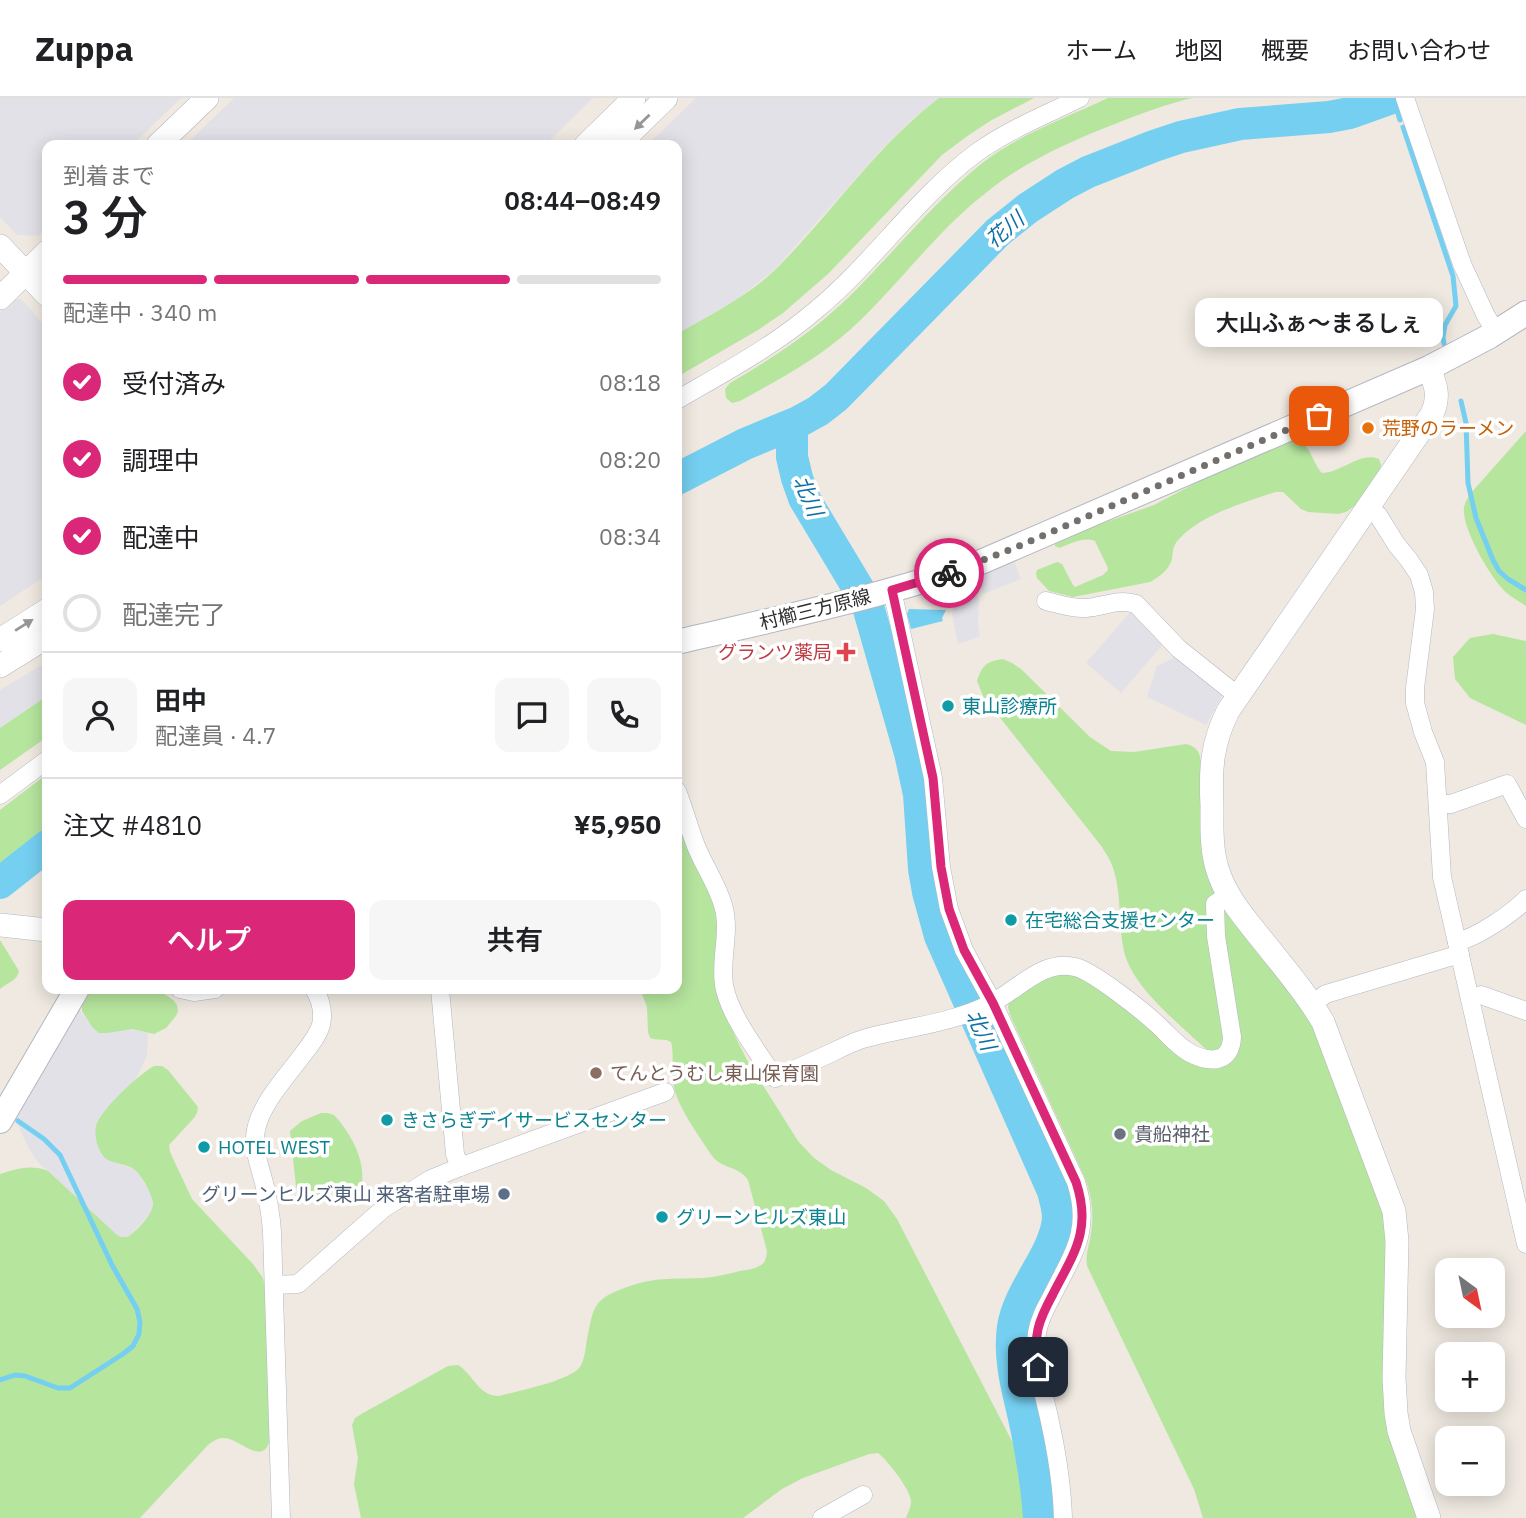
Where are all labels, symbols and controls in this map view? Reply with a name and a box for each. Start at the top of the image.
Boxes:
text: Zuppa [35,27,133,70]
text: ホーム [1066,34,1137,66]
text: 地図 [1175,34,1223,66]
text: 概要 [1261,34,1309,66]
text: お問い合わせ [1347,34,1491,66]
one-way arrow [634,113,651,129]
text: 到着まで [63,160,155,190]
text: 08:44–08:49 [504,183,661,217]
text: 3 分 [63,187,147,247]
water label: 花川 [979,204,1031,253]
text: 配達中 · 340 m [63,297,217,327]
callout: 大山ふぁ～まるしぇ [1195,297,1443,346]
text: 大山ふぁ～まるしぇ [1216,307,1423,337]
icon: check [63,363,101,401]
text: 受付済み [122,366,226,400]
text: 08:18 [599,367,661,397]
pin [1289,386,1349,446]
icon: bag [1300,397,1338,435]
place label: 荒野のラーメン [1382,416,1514,440]
marker: 荒野のラーメン [1360,420,1376,436]
icon: check [63,440,101,478]
text: 調理中 [122,443,200,477]
text: 08:20 [599,444,661,474]
water label: 北川 [788,471,831,522]
icon: check [63,517,101,555]
text: 配達中 [122,520,200,554]
text: 08:34 [599,521,661,551]
courier [914,538,984,608]
icon: bike [930,554,968,592]
street label: 村櫛三方原線 [757,584,873,634]
text: 配達完了 [122,597,226,631]
one-way arrow [14,618,33,631]
place label: グランツ薬局 [718,640,832,664]
marker: グランツ薬局 [838,644,854,660]
button: person [63,678,137,752]
button: chat [495,678,569,752]
button: phone [587,678,661,752]
text: 田中 [155,683,207,717]
place label: 東山診療所 [962,694,1057,718]
marker: 東山診療所 [940,698,956,714]
text: 配達員 · 4.7 [155,720,276,750]
text: ¥5,950 [574,807,661,841]
text: 注文 #4810 [63,808,202,842]
button: ヘルプ [63,900,355,980]
button: 共有 [369,900,661,980]
place label: 在宅総合支援センター [1025,908,1215,932]
marker: 在宅総合支援センター [1003,912,1019,928]
water label: 北川 [961,1005,1004,1056]
place label: てんとうむし東山保育園 [610,1061,819,1085]
marker: てんとうむし東山保育園 [588,1065,604,1081]
place label: きさらぎデイサービスセンター [401,1108,667,1132]
marker: きさらぎデイサービスセンター [379,1112,395,1128]
place label: 貴船神社 [1134,1122,1210,1146]
marker: 貴船神社 [1112,1126,1128,1142]
place label: HOTEL WEST [218,1135,330,1159]
marker: HOTEL WEST [196,1139,212,1155]
place label: グリーンヒルズ東山 来客者駐車場 [201,1182,490,1206]
marker: グリーンヒルズ東山 来客者駐車場 [496,1186,512,1202]
place label: グリーンヒルズ東山 [676,1205,846,1229]
marker: グリーンヒルズ東山 [654,1209,670,1225]
north arrow [1435,1258,1505,1328]
map controls [1435,1258,1505,1496]
pin [1008,1337,1068,1397]
button: + [1435,1342,1505,1412]
icon: home [1019,1348,1057,1386]
button: − [1435,1426,1505,1496]

